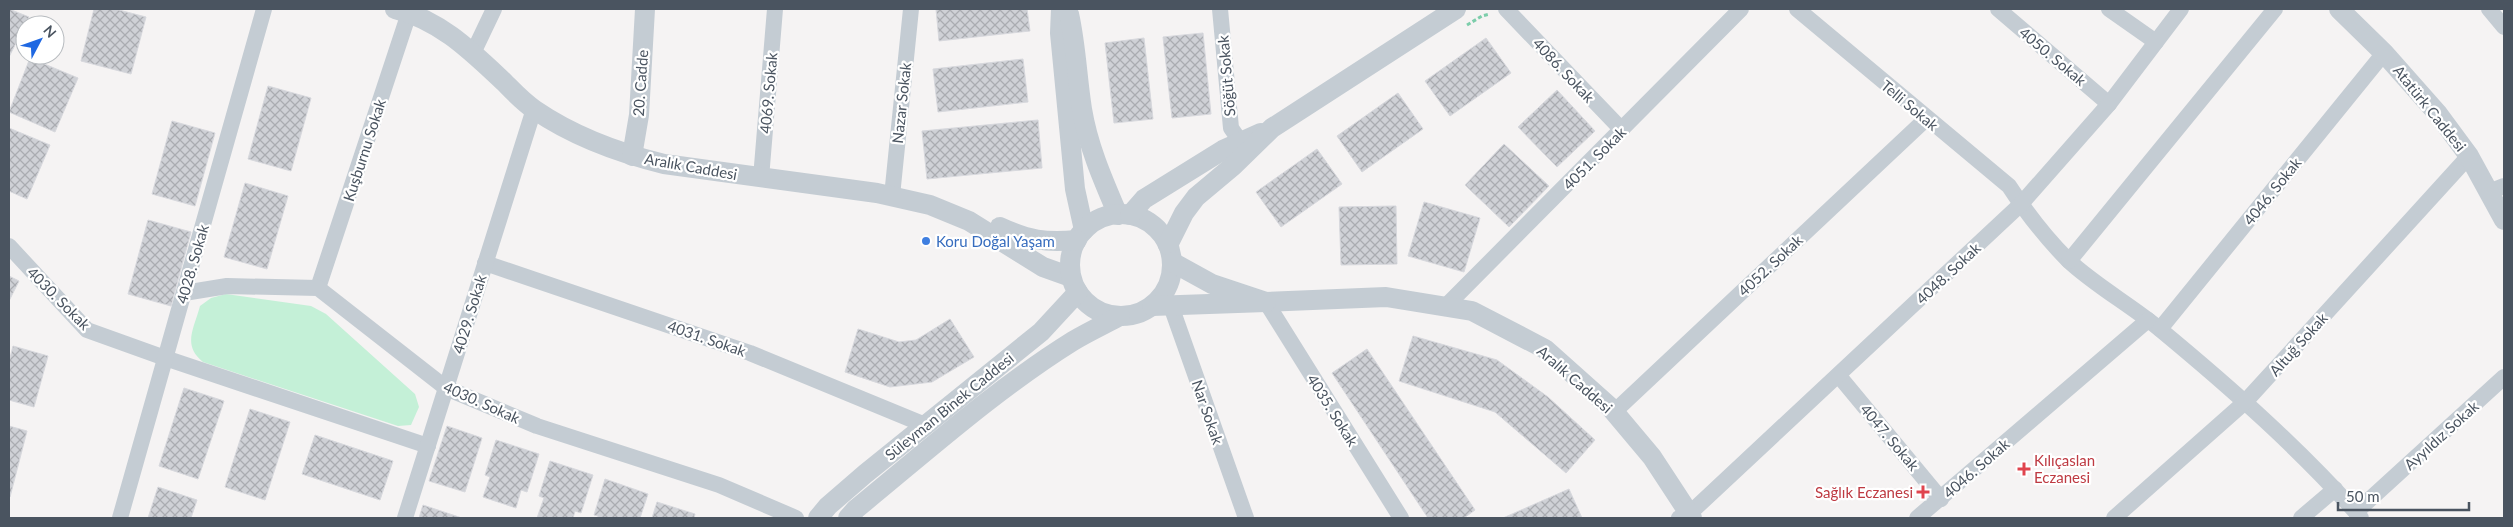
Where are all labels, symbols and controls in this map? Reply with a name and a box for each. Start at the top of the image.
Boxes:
north arrow [15,15,65,65]
text: N [40,21,60,41]
street label: 4050. Sokak [2016,23,2090,89]
street label: Söğüt Sokak [1213,34,1239,117]
street label: 4086. Sokak [1530,34,1599,106]
street label: 20. Cadde [629,49,651,117]
street label: 4069. Sokak [755,51,781,134]
street label: Nazar Sokak [888,61,914,144]
street label: Atatürk Caddesi [2390,61,2470,155]
street label: Telli Sokak [1878,76,1942,134]
street label: Kuşburnu Sokak [339,96,389,203]
street label: 4051. Sokak [1559,123,1629,193]
street label: Aralık Caddesi [643,149,739,183]
street label: 4046. Sokak [2239,153,2305,228]
street label: 4028. Sokak [172,222,212,306]
street label: 4052. Sokak [1734,230,1806,299]
place label: Koru Doğal Yaşam [936,232,1055,250]
marker: Koru Doğal Yaşam [920,235,932,247]
street label: 4048. Sokak [1912,238,1984,307]
street label: 4030. Sokak [24,263,94,333]
street label: 4029. Sokak [448,272,490,356]
street label: Altuğ Sokak [2265,309,2331,379]
street label: 4031. Sokak [666,316,749,360]
street label: Aralık Caddesi [1534,341,1616,417]
street label: Süleyman Binek Caddesi [881,348,1017,464]
street label: 4035. Sokak [1304,371,1362,450]
street label: 4030. Sokak [441,377,523,427]
street label: Nar Sokak [1189,377,1228,447]
street label: Ayyıldız Sokak [2400,397,2482,473]
street label: 4047. Sokak [1857,400,1923,474]
street label: 4046. Sokak [1939,434,2013,502]
place label: Kılıçaslan Eczanesi [2034,451,2095,486]
marker: Kılıçaslan Eczanesi [2018,463,2030,475]
scale bar [2338,480,2469,512]
place label: Sağlık Eczanesi [1815,483,1913,501]
marker: Sağlık Eczanesi [1917,486,1929,498]
text: 50 m [2346,487,2380,505]

